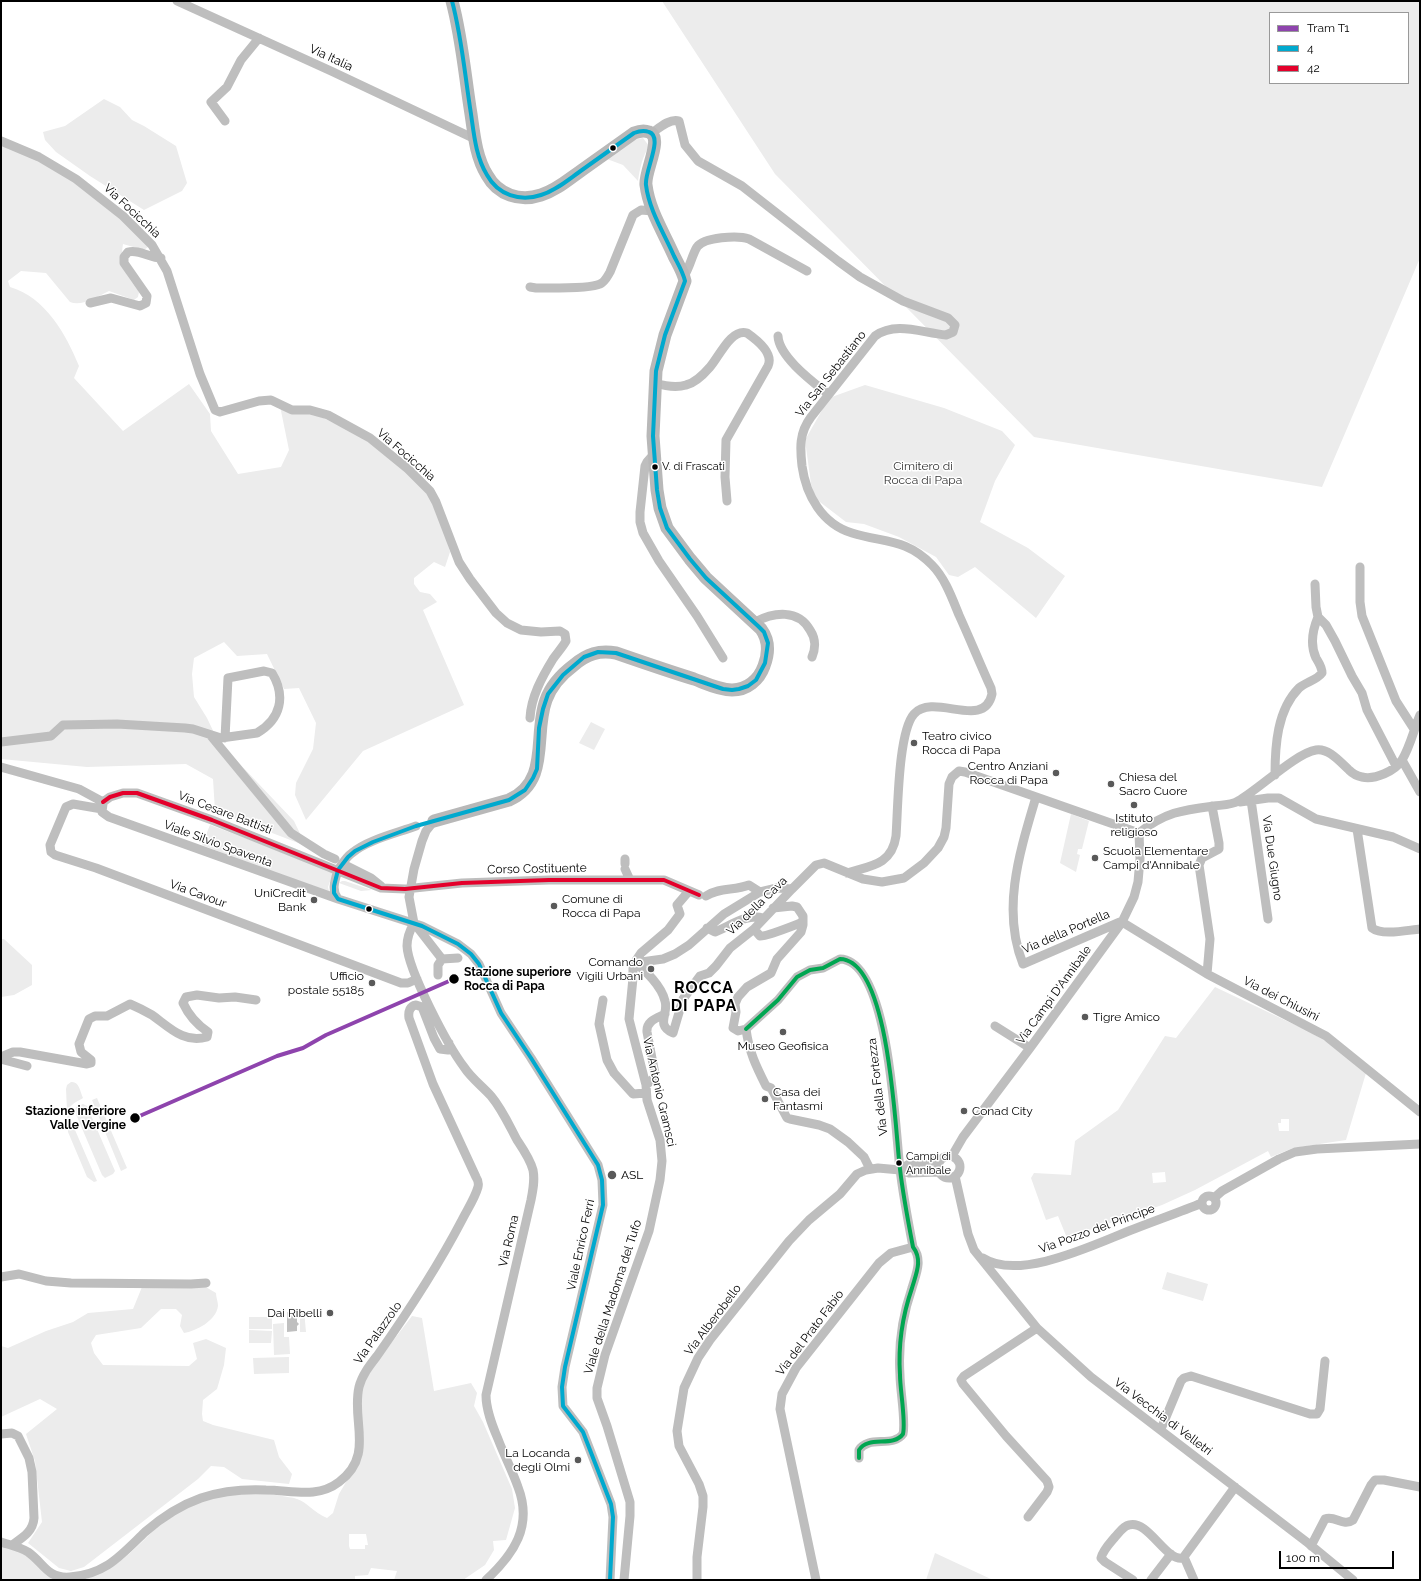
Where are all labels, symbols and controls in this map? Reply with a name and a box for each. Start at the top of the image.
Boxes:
legend [1269,12,1409,84]
text: Tram T1 [1307,21,1349,35]
text: 4 [1307,41,1314,55]
street label: Via Italia [307,42,355,74]
text: 42 [1307,61,1320,75]
unlabelled marker [608,143,618,153]
street label: Via Focicchia [101,181,163,241]
street label: Via San Sebastiano [793,328,869,420]
street label: Via Focicchia [374,426,438,484]
park label: Cimitero di Rocca di Papa [884,459,962,487]
place label: V. di Frascati [662,460,725,474]
marker: V. di Frascati [650,462,660,472]
place label: Teatro civico Rocca di Papa [922,729,1001,757]
marker: Teatro civico Rocca di Papa [909,738,919,748]
place label: Centro Anziani Rocca di Papa [968,759,1048,787]
marker: Centro Anziani Rocca di Papa [1051,768,1061,778]
place label: Chiesa del Sacro Cuore [1119,770,1187,798]
marker: Chiesa del Sacro Cuore [1106,779,1116,789]
street label: Via Cesare Battisti [176,788,274,838]
marker: Istituto religioso [1129,800,1139,810]
place label: Istituto religioso [1110,811,1158,839]
street label: Via Due Giugno [1259,814,1285,902]
street label: Viale Silvio Spaventa [162,818,274,870]
place label: Scuola Elementare Campi d'Annibale [1103,844,1208,872]
marker: Scuola Elementare Campi d'Annibale [1090,853,1100,863]
street label: Corso Costituente [487,861,587,877]
street label: Via della Cava [724,874,790,938]
street label: Via Cavour [168,877,228,911]
place label: UniCredit Bank [254,886,306,914]
place label: Comune di Rocca di Papa [562,892,641,920]
marker: UniCredit Bank [309,895,319,905]
marker: Comune di Rocca di Papa [549,901,559,911]
unlabelled marker [364,904,374,914]
street label: Via della Portella [1020,907,1112,957]
street label: Via Campi D'Annibale [1013,943,1095,1047]
place label: Comando Vigili Urbani [577,955,643,983]
marker: Comando Vigili Urbani [646,964,656,974]
place label: Stazione superiore Rocca di Papa [464,965,571,993]
place label: Ufficio postale 55185 [288,969,364,997]
marker: Stazione superiore Rocca di Papa [447,972,461,986]
street label: Via dei Chiusini [1241,974,1321,1024]
marker: Ufficio postale 55185 [367,978,377,988]
district label: ROCCA DI PAPA [671,978,737,1016]
place label: Tigre Amico [1093,1010,1160,1024]
marker: Tigre Amico [1080,1012,1090,1022]
marker: Museo Geofisica [778,1027,788,1037]
street label: Via Antonio Gramsci [639,1036,679,1148]
street label: Via della Fortezza [865,1037,891,1137]
place label: Museo Geofisica [738,1039,828,1053]
place label: Casa dei Fantasmi [773,1085,823,1113]
marker: Casa dei Fantasmi [760,1094,770,1104]
place label: Stazione inferiore Valle Vergine [25,1104,126,1132]
place label: Conad City [972,1104,1033,1118]
marker: Conad City [959,1106,969,1116]
marker: Stazione inferiore Valle Vergine [128,1111,142,1125]
place label: Campi di Annibale [906,1150,951,1176]
marker: Campi di Annibale [894,1158,904,1168]
place label: ASL [621,1168,643,1182]
marker: ASL [606,1169,618,1181]
street label: Viale Enrico Ferri [564,1198,598,1292]
street label: Via Pozzo del Principe [1037,1201,1157,1257]
street label: Via Roma [496,1214,522,1268]
street label: Viale della Madonna del Tufo [581,1218,645,1376]
street label: Via Alberobello [682,1282,744,1358]
street label: Via del Prato Fabio [773,1287,847,1379]
street label: Via Palazzolo [351,1299,405,1367]
place label: Dai Ribelli [267,1306,322,1320]
marker: Dai Ribelli [325,1308,335,1318]
street label: Via Vecchia di Velletri [1111,1375,1215,1459]
place label: La Locanda degli Olmi [505,1446,570,1474]
marker: La Locanda degli Olmi [573,1455,583,1465]
scale bar [1281,1543,1396,1569]
text: 100 m [1286,1551,1320,1565]

